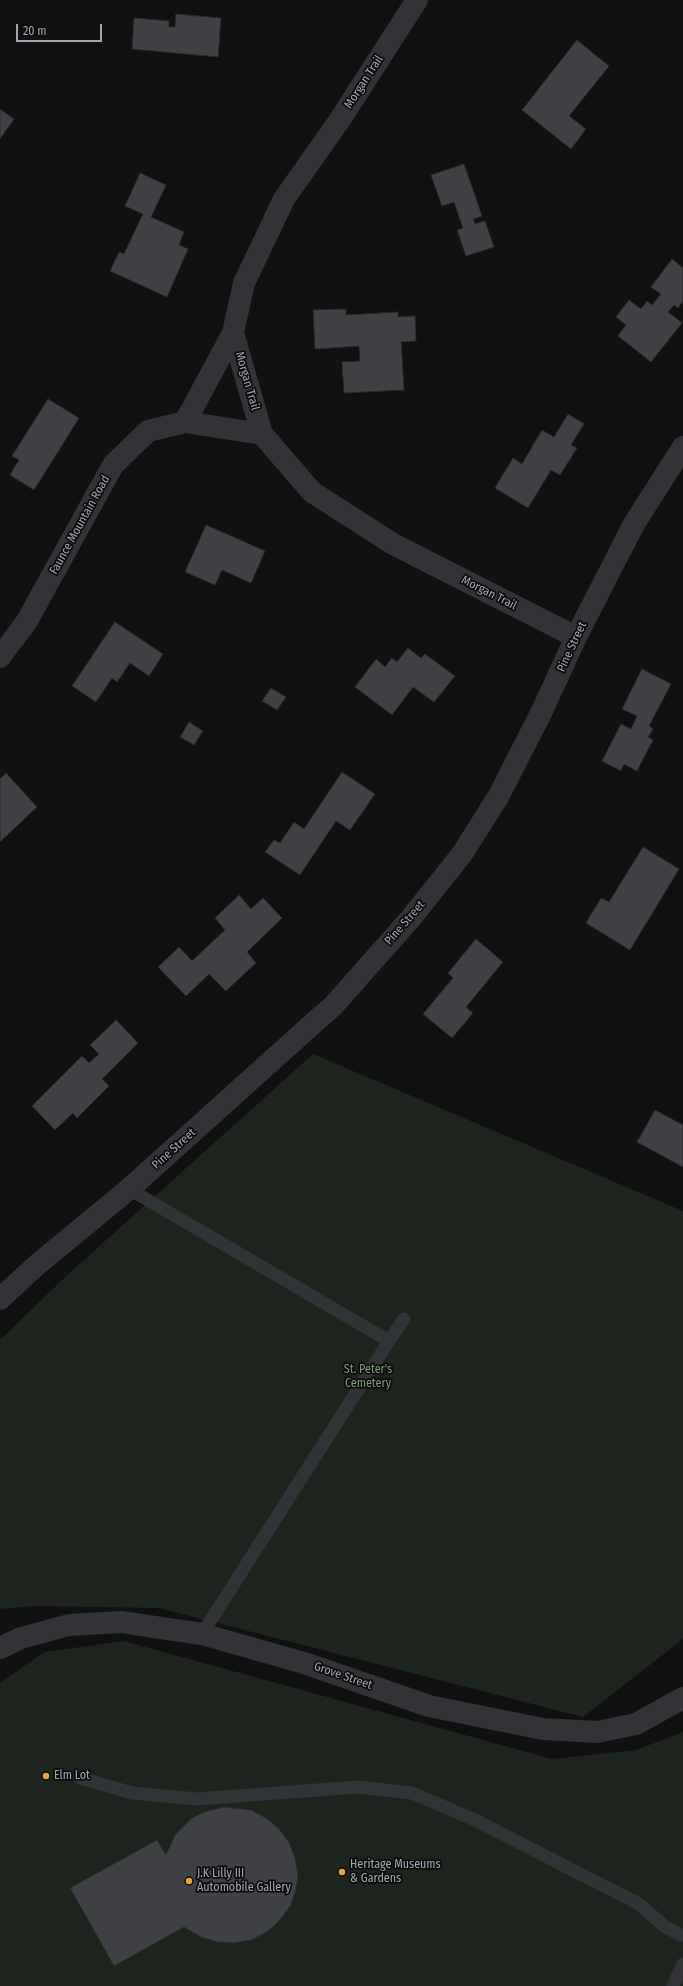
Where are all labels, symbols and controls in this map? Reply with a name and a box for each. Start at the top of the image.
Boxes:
scale bar [18,16,104,42]
text: 20 m [23,24,47,38]
street label: Morgan Trail [342,53,386,111]
street label: Morgan Trail [232,350,262,412]
street label: Faunce Mountain Road [47,473,113,577]
street label: Morgan Trail [459,573,519,613]
street label: Pine Street [554,620,590,674]
street label: Pine Street [382,898,428,948]
street label: Pine Street [149,1126,199,1172]
park label: St. Peter's Cemetery [344,1363,392,1391]
street label: Grove Street [312,1659,374,1693]
place label: Elm Lot [54,1769,90,1783]
marker: Elm Lot [41,1771,51,1781]
place label: Heritage Museums & Gardens [350,1858,441,1886]
place label: J.K Lilly III Automobile Gallery [197,1867,291,1895]
marker: Heritage Museums & Gardens [337,1867,347,1877]
marker: J.K Lilly III Automobile Gallery [184,1876,194,1886]

